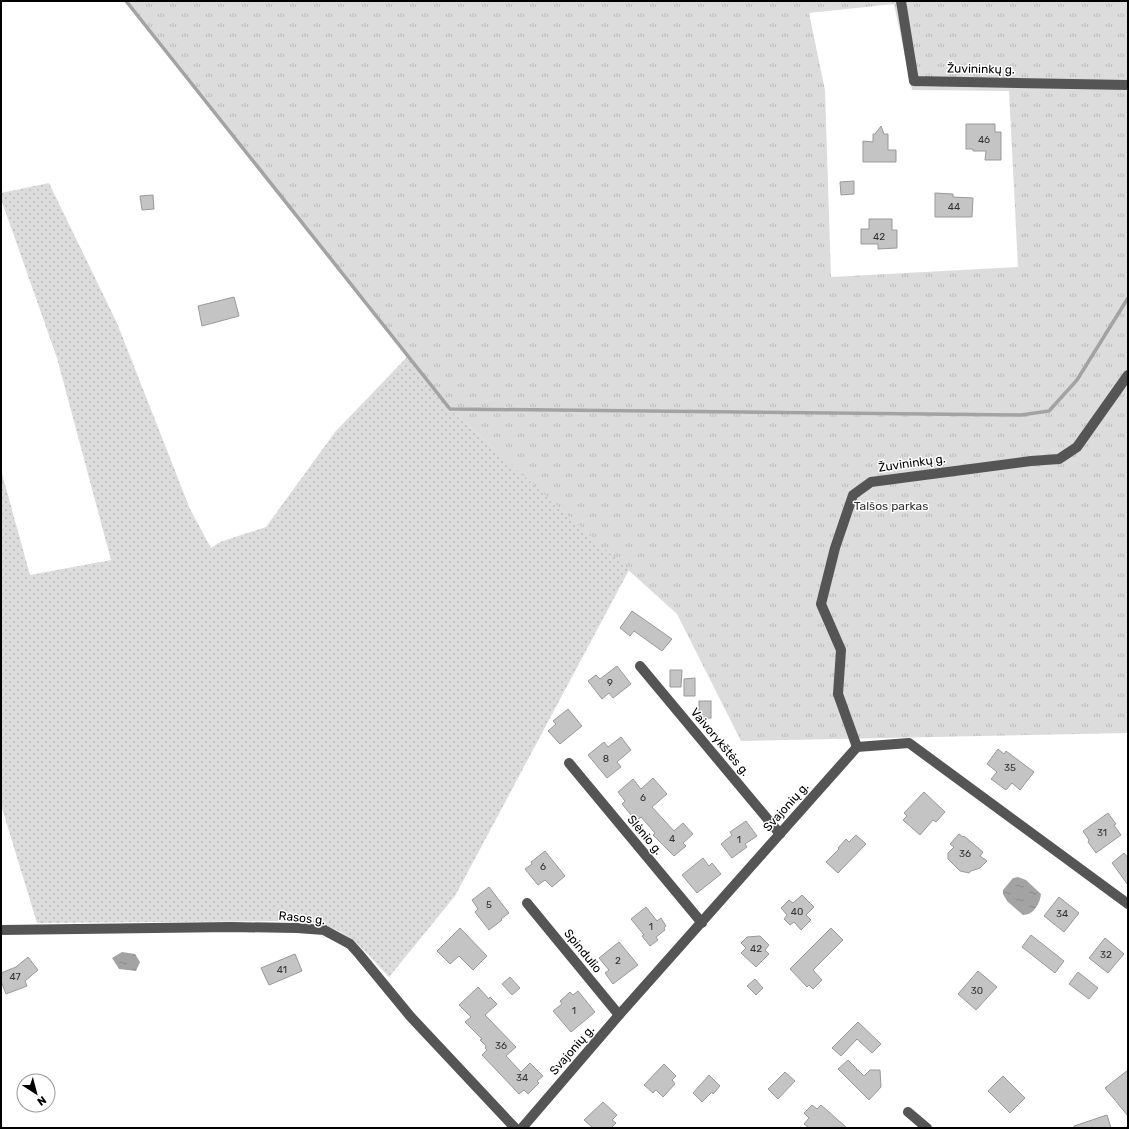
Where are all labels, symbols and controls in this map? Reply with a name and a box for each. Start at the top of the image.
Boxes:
street label: Žuvininkų g. [947,61,1015,77]
house number: 46 [978,134,990,146]
house number: 44 [948,201,960,213]
house number: 42 [873,231,885,243]
street label: Žuvininkų g. [877,451,947,475]
park label: Talšos parkas [854,499,928,513]
house number: 9 [607,677,613,689]
street label: Vaivorykštės g. [688,705,752,779]
house number: 8 [603,753,609,765]
house number: 35 [1004,762,1016,774]
street label: Svajonių g. [760,780,812,834]
house number: 6 [640,792,646,804]
street label: Slėnio g. [624,812,666,858]
house number: 31 [1097,827,1107,839]
house number: 4 [669,833,675,845]
house number: 1 [737,834,741,846]
house number: 36 [959,848,971,860]
house number: 6 [540,861,546,873]
house number: 5 [486,899,492,911]
house number: 40 [791,906,803,918]
house number: 34 [1056,908,1068,920]
street label: Rasos g. [278,909,326,927]
house number: 1 [649,921,653,933]
street label: Spindulio [561,926,605,976]
house number: 42 [750,943,762,955]
house number: 32 [1100,949,1112,961]
house number: 2 [615,955,621,967]
house number: 41 [277,964,287,976]
house number: 47 [9,971,21,983]
house number: 30 [971,985,983,997]
house number: 1 [572,1005,576,1017]
street label: Svajonių g. [547,1022,597,1078]
house number: 36 [495,1040,507,1052]
house number: 34 [516,1072,528,1084]
north arrow [16,1073,56,1113]
text: N [34,1093,49,1108]

